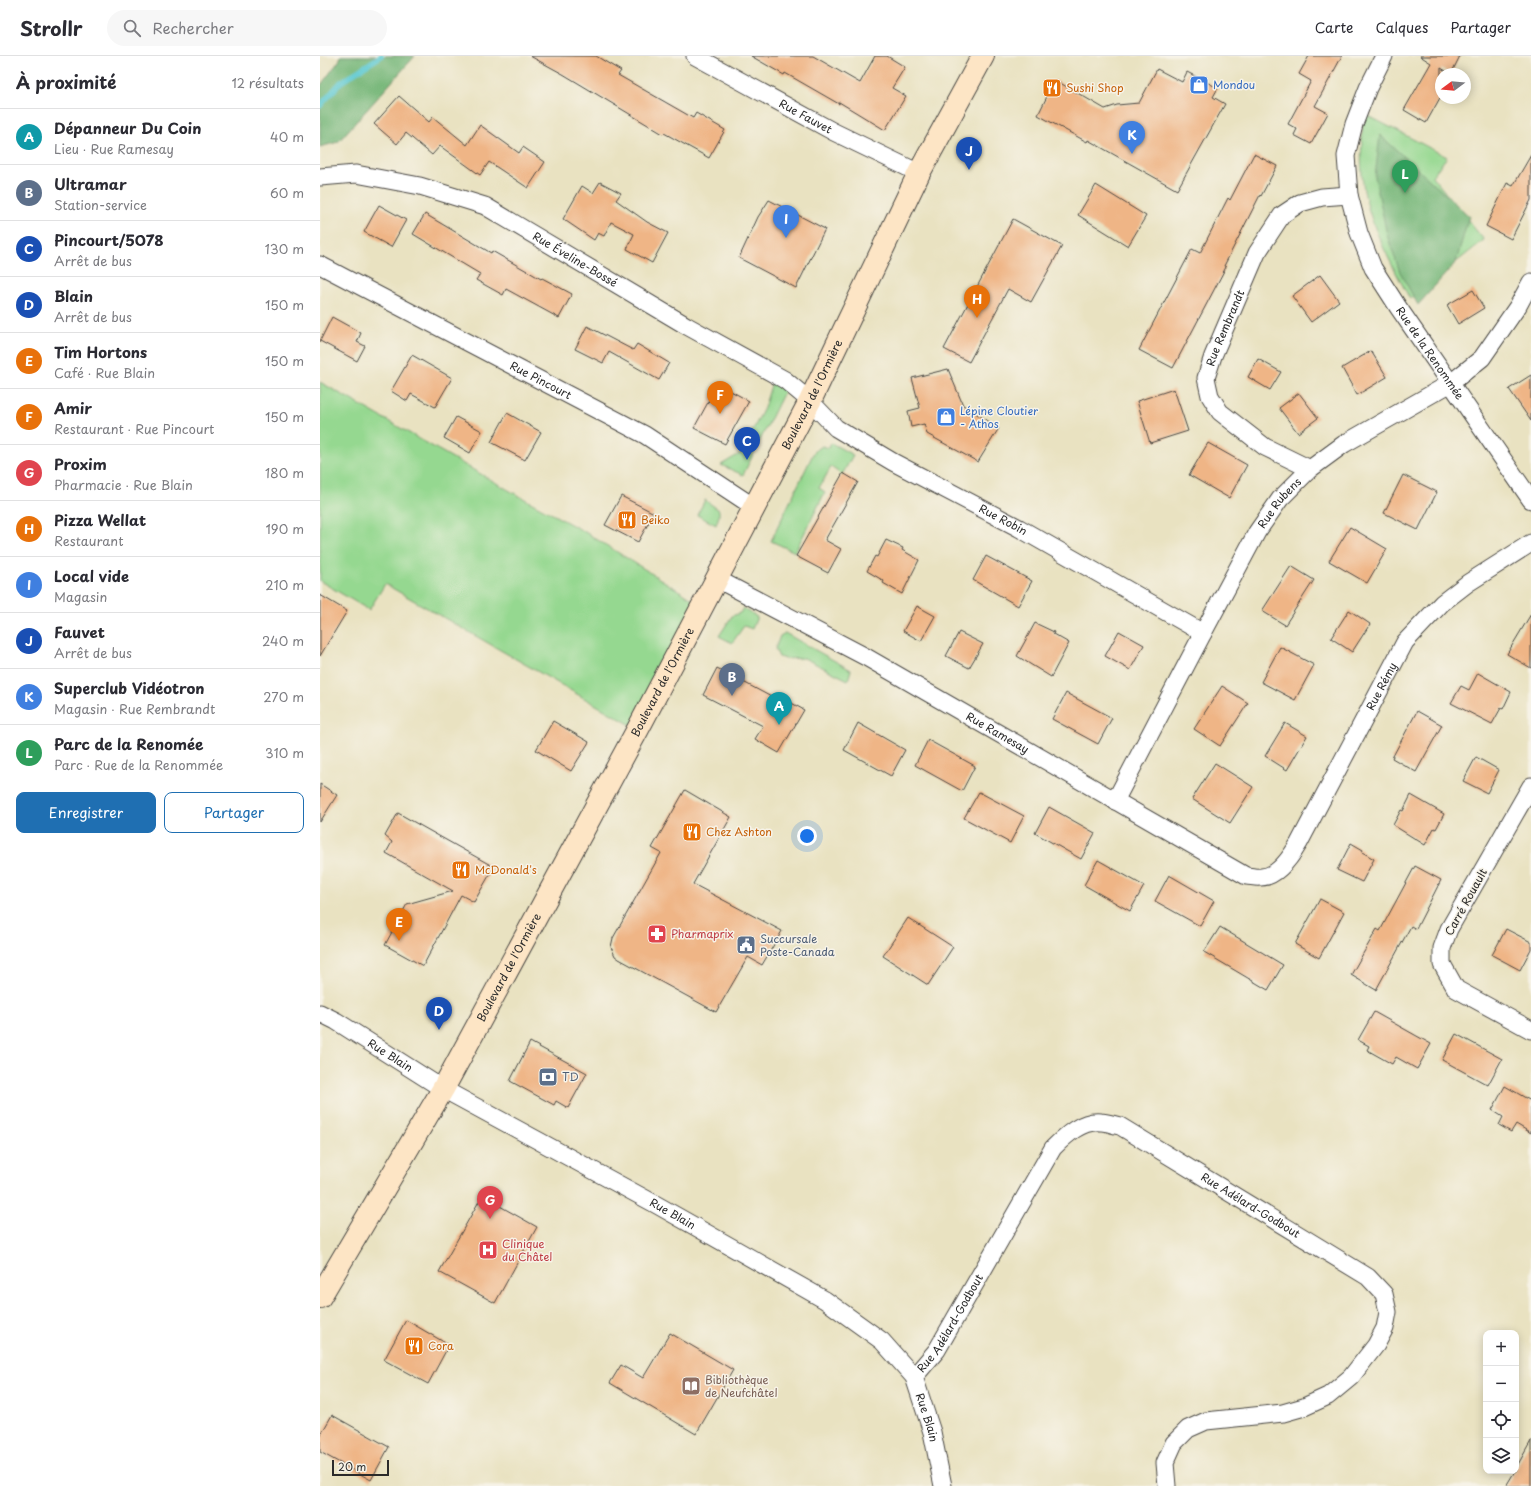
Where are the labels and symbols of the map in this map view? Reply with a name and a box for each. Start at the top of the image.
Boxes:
north arrow [1435,68,1471,104]
shop icon: Mondou [1188,74,1210,96]
place label: Mondou [1213,76,1255,93]
restaurant icon: Sushi Shop [1041,77,1063,99]
place label: Sushi Shop [1066,79,1124,96]
street label: Rue Fauvet [776,95,836,138]
pin: K [1119,121,1145,154]
pin: J [956,137,982,170]
pin: L [1392,160,1418,193]
pin: I [773,205,799,238]
street label: Rue Éveline-Bossé [530,227,621,291]
pin: H [964,285,990,318]
street label: Rue Rembrandt [1201,286,1249,368]
street label: Rue de la Renommée [1392,303,1468,403]
street label: Boulevard de l'Ormière [777,336,846,453]
street label: Rue Pincourt [507,357,575,403]
pin: F [707,381,733,414]
place label: Lépine Cloutier - Athos [960,402,1038,432]
shop icon: Lépine Cloutier - Athos [935,406,957,428]
pin: C [734,427,760,460]
street label: Rue Rubens [1253,473,1305,531]
street label: Rue Robin [976,500,1031,539]
restaurant icon: Beiko [616,509,638,531]
place label: Beiko [641,511,670,528]
street label: Boulevard de l'Ormière [626,624,698,740]
street label: Rue Rémy [1361,659,1401,713]
pin: B [719,663,745,696]
pin: A [766,692,792,725]
street label: Rue Ramesay [963,707,1032,757]
restaurant icon: Chez Ashton [681,821,703,843]
place label: Chez Ashton [706,823,772,840]
your location [797,826,817,846]
restaurant icon: McDonald's [450,859,472,881]
place label: McDonald's [475,861,537,878]
street label: Carré Rouault [1440,865,1491,938]
pin: E [386,908,412,941]
street label: Boulevard de l'Ormière [472,910,545,1025]
pharmacy icon: Pharmaprix [646,923,668,945]
place label: Pharmaprix [671,925,734,942]
place label: Succursale Poste-Canada [760,930,835,960]
public building icon: Succursale Poste-Canada [735,934,757,956]
pin: D [426,997,452,1030]
street label: Rue Blain [365,1034,416,1076]
bank icon: TD [537,1066,559,1088]
place label: TD [562,1068,579,1085]
street label: Rue Adélard-Godbout [1198,1168,1304,1242]
pin: G [477,1186,503,1219]
street label: Rue Blain [647,1194,699,1233]
place label: Clinique du Châtel [502,1235,552,1265]
hospital icon: Clinique du Châtel [477,1239,499,1261]
street label: Rue Adélard-Godbout [913,1270,987,1376]
restaurant icon: Cora [403,1335,425,1357]
place label: Cora [428,1337,454,1354]
place label: Bibliothèque de Neufchâtel [705,1371,777,1401]
library icon: Bibliothèque de Neufchâtel [680,1375,702,1397]
street label: Rue Blain [912,1391,943,1443]
scale bar [332,1458,389,1477]

